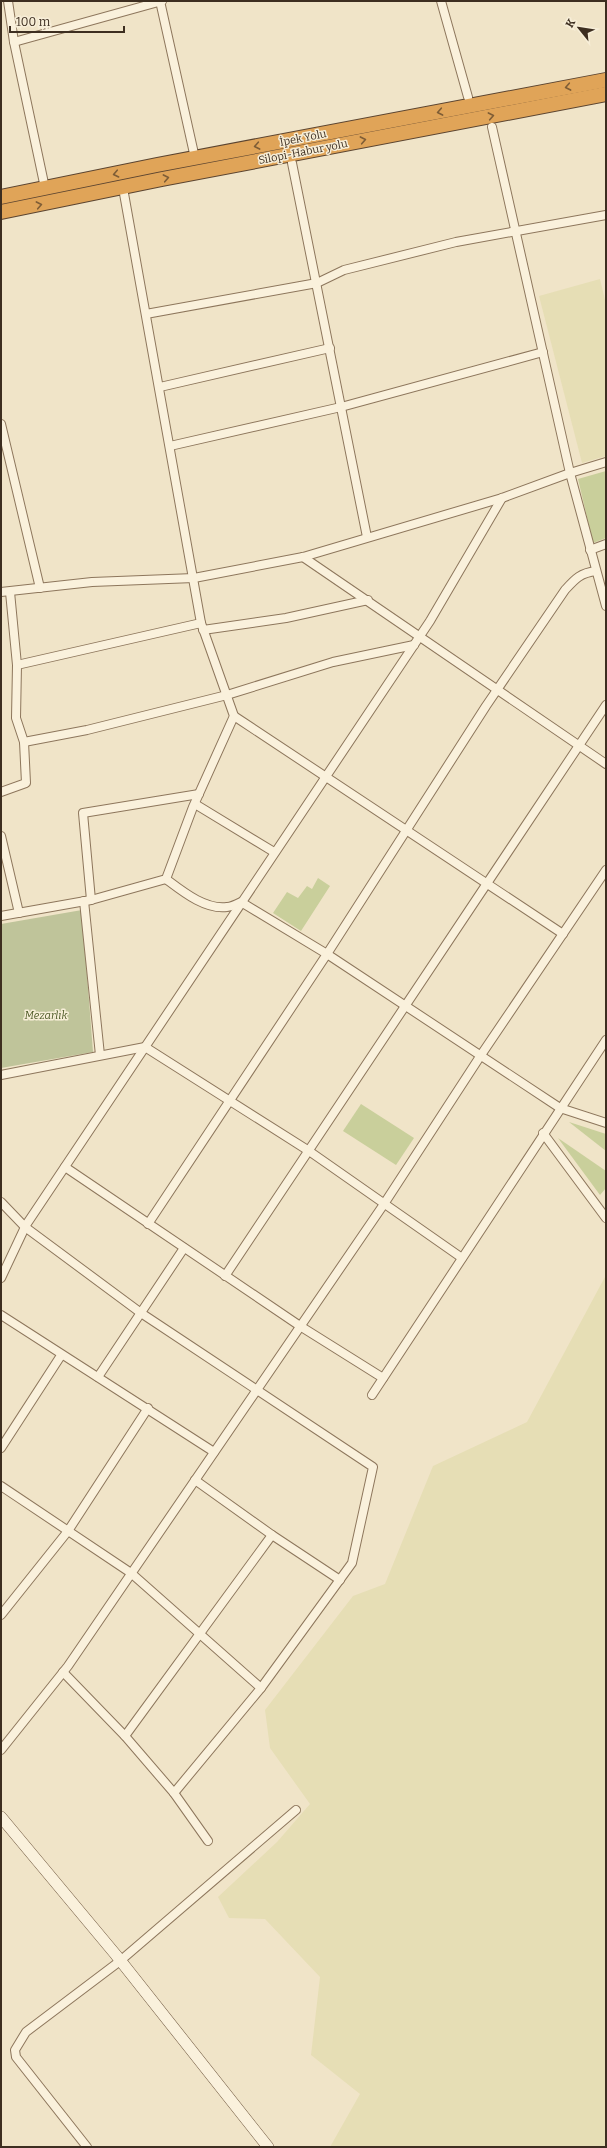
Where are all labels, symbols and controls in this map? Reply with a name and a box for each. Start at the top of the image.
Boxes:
scale bar [10,8,124,34]
north arrow [559,8,599,48]
text: 100 m [16,15,51,29]
text: K [563,16,578,30]
one-way arrow [565,83,571,91]
one-way arrow [437,107,443,115]
one-way arrow [487,112,494,121]
street label: İpek Yolu [278,126,328,149]
street label: Silopi-Habur yolu [257,137,349,167]
one-way arrow [360,137,366,145]
one-way arrow [254,142,260,150]
one-way arrow [113,169,119,177]
one-way arrow [163,174,170,183]
one-way arrow [36,201,42,209]
park label: Mezarlık [25,1009,69,1022]

